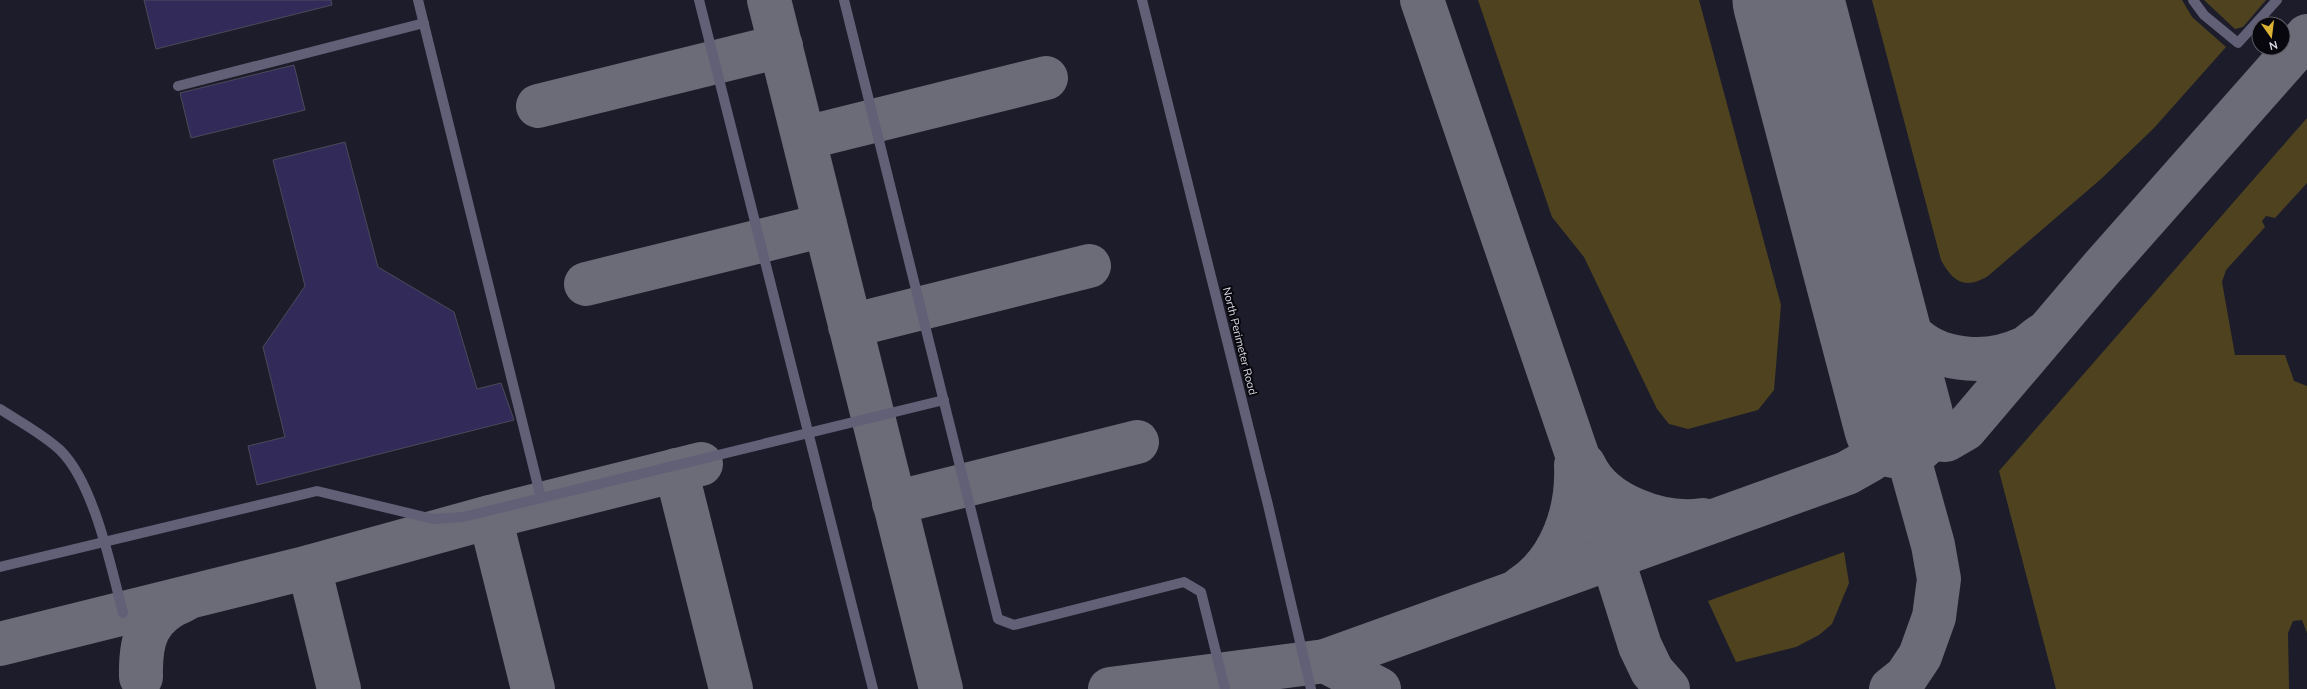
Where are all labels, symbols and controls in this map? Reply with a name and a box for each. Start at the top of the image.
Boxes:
north arrow [2251,16,2291,56]
text: N [2268,38,2279,54]
street label: North Perimeter Road [1220,286,1260,396]

